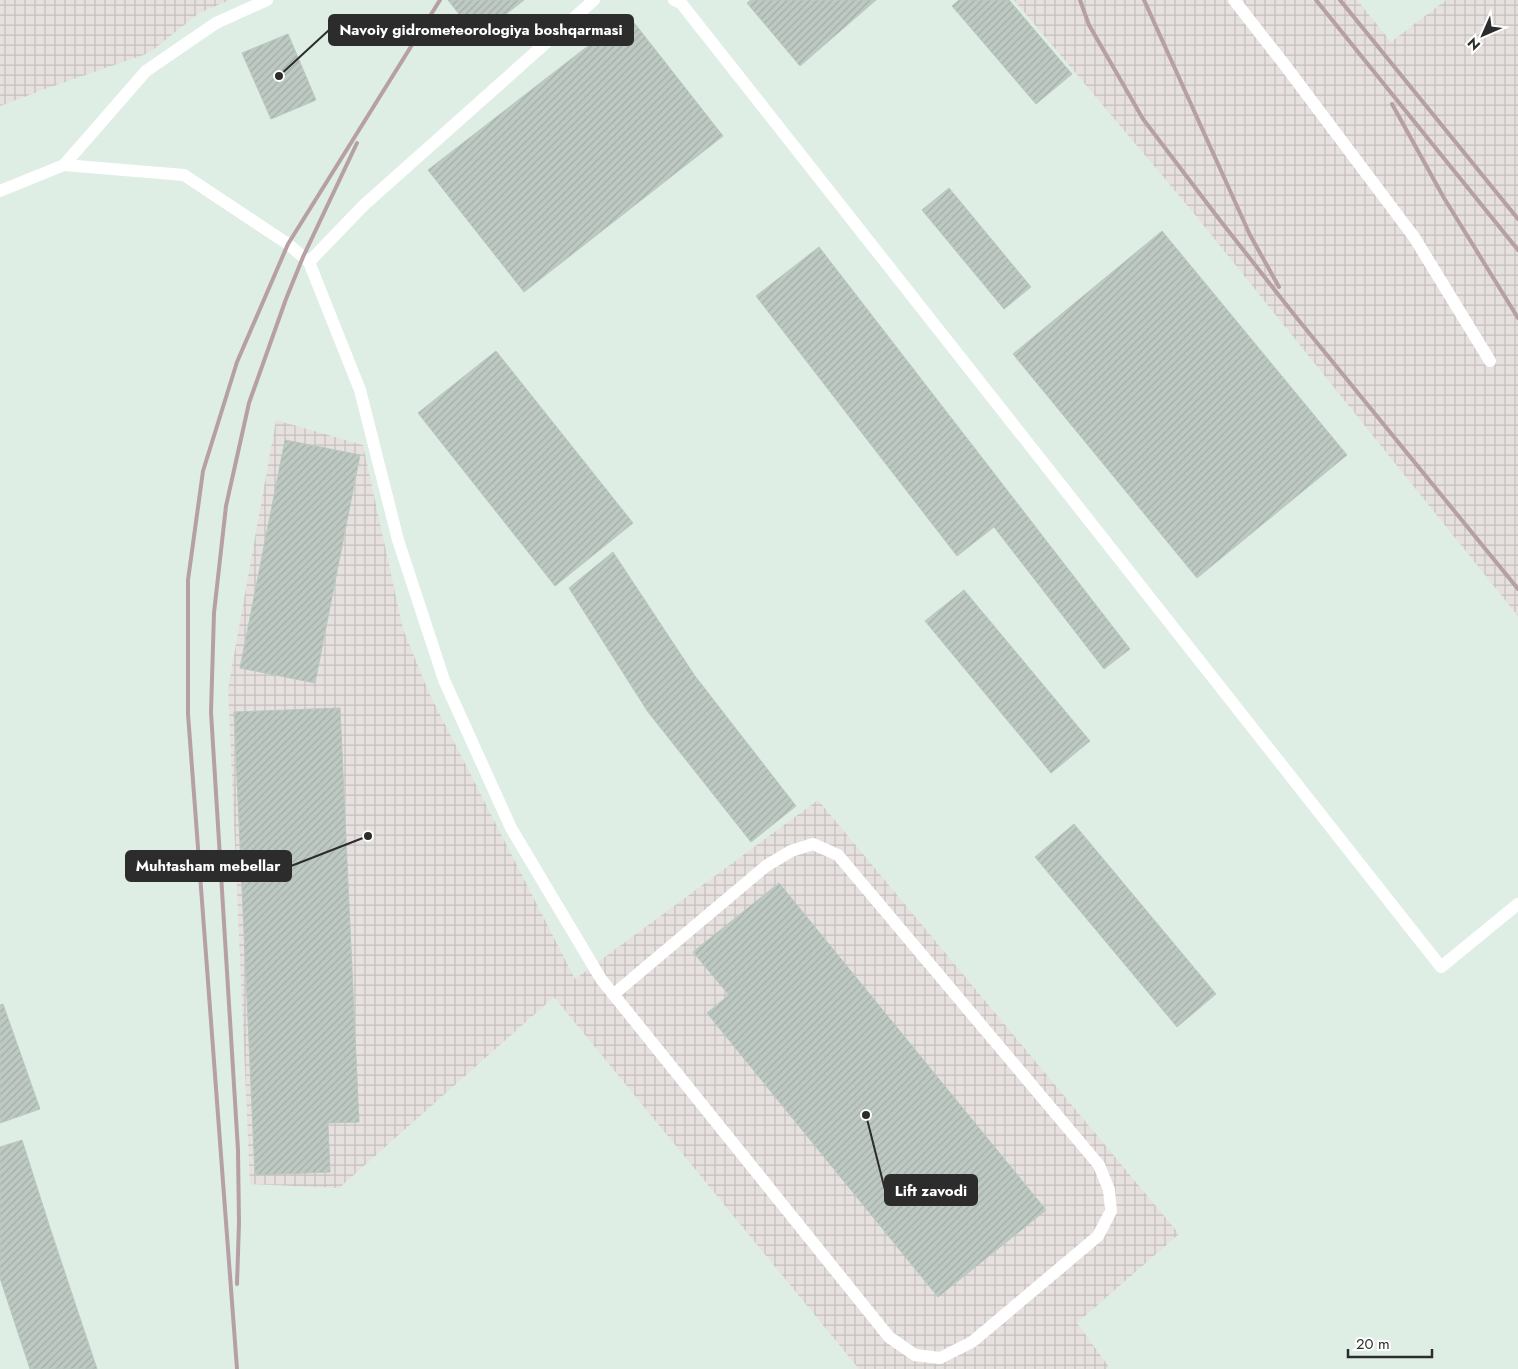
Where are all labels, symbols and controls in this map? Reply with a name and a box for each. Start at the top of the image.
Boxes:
north arrow [1458,10,1508,60]
callout: Navoiy gidrometeorologiya boshqarmasi [329,15,633,45]
text: Navoiy gidrometeorologiya boshqarmasi [339,19,623,41]
text: N [1463,33,1485,55]
callout: Muhtasham mebellar [126,851,291,881]
text: Muhtasham mebellar [136,855,281,877]
callout: Lift zavodi [885,1175,977,1205]
text: Lift zavodi [895,1180,967,1202]
scale bar [1348,1326,1432,1358]
text: 20 m [1356,1333,1390,1355]

